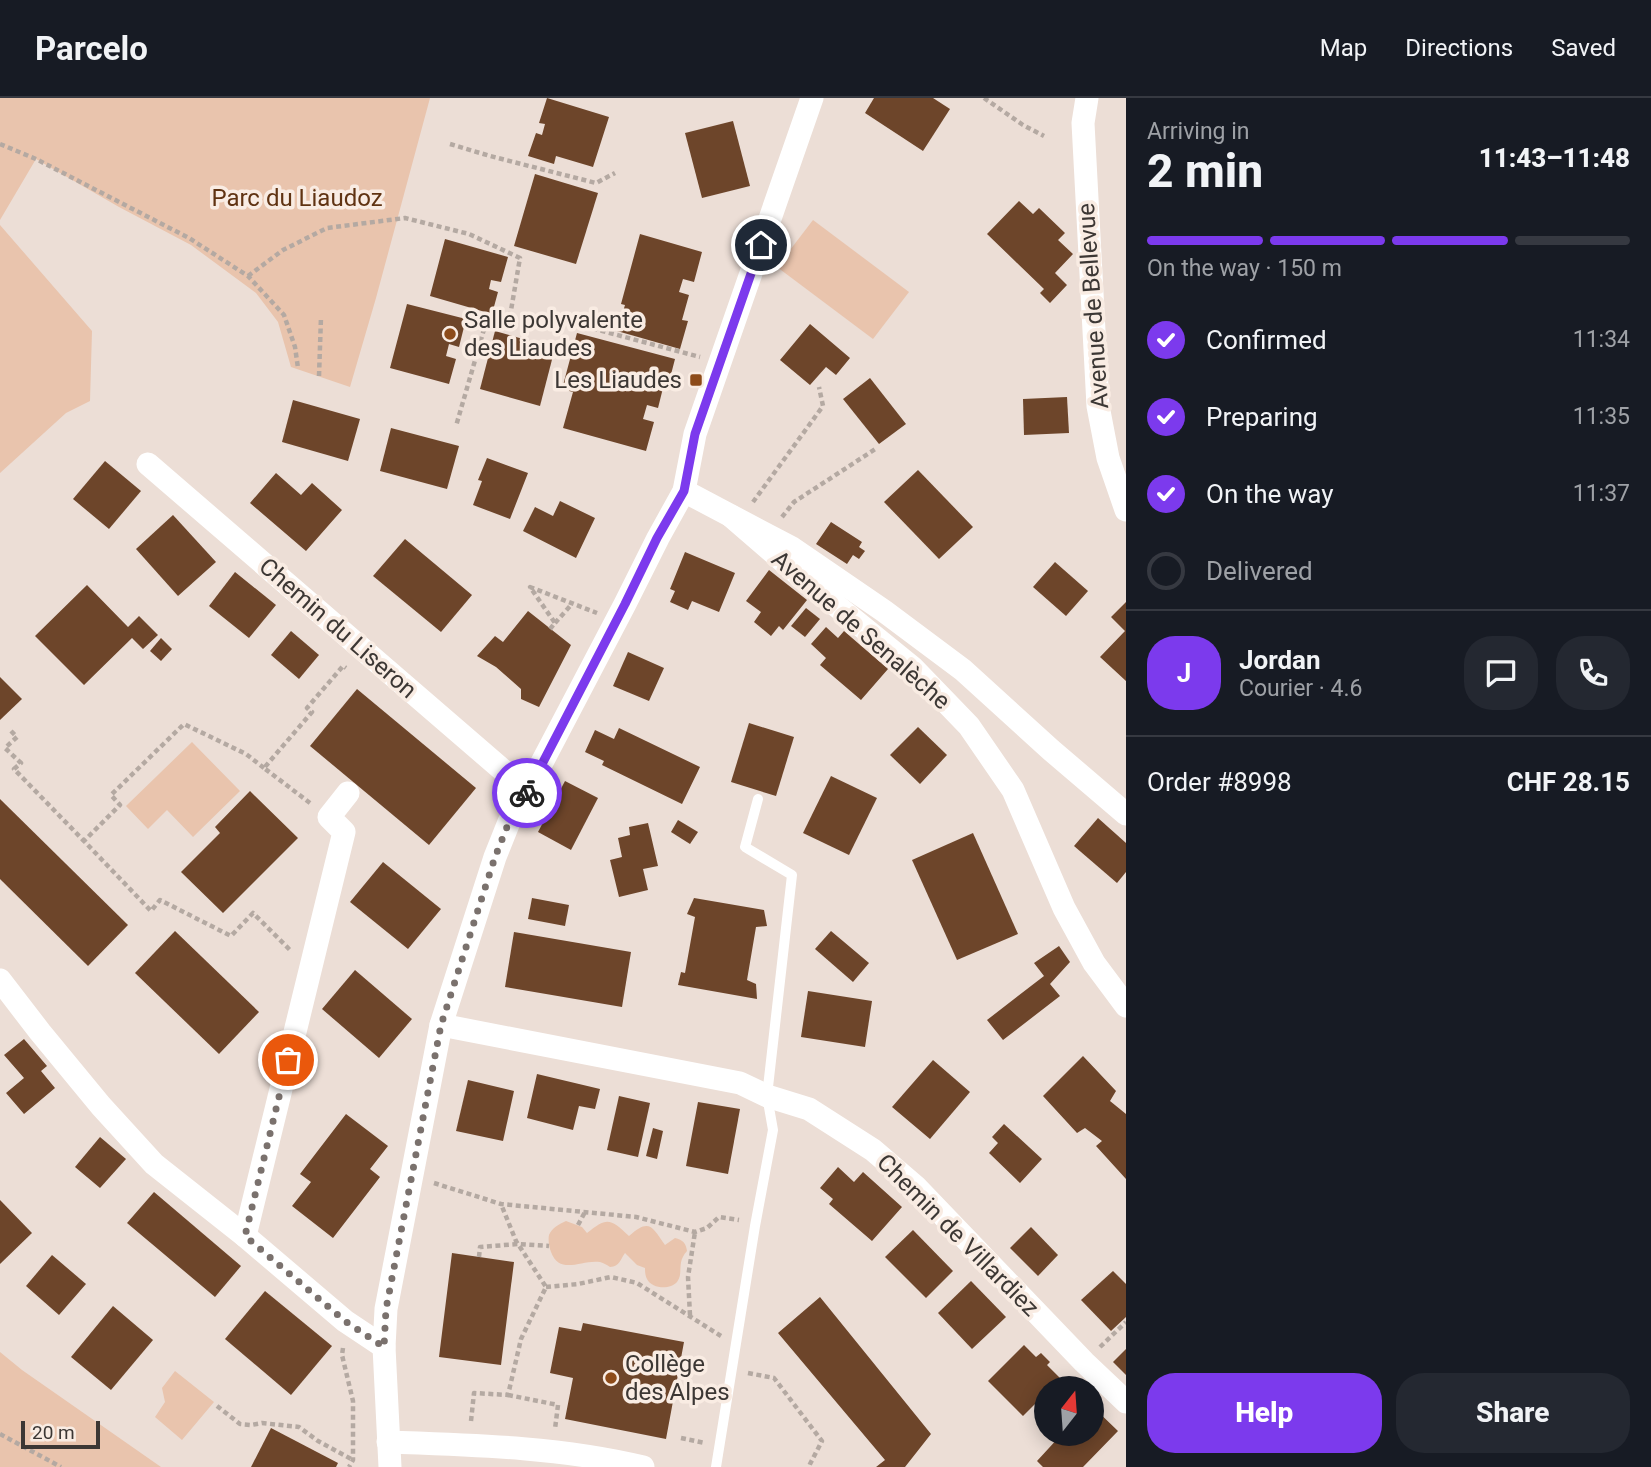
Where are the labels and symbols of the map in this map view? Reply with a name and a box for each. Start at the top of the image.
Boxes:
park label: Parc du Liaudoz [211,184,383,212]
street label: Avenue de Bellevue [1072,202,1114,410]
pin [731,215,791,275]
place label: Salle polyvalente des Liaudes [464,306,643,362]
marker: Salle polyvalente des Liaudes [442,326,458,342]
place label: Les Liaudes [554,366,682,394]
marker: Les Liaudes [688,372,704,388]
street label: Avenue de Senalèche [766,545,956,715]
street label: Chemin du Liseron [254,552,422,704]
courier [492,758,562,828]
pin [258,1030,318,1090]
street label: Chemin de Villardiez [871,1148,1045,1322]
place label: Collège des Alpes [625,1350,730,1406]
marker: Collège des Alpes [603,1370,619,1386]
north arrow [1034,1376,1104,1446]
scale bar [21,1418,100,1450]

